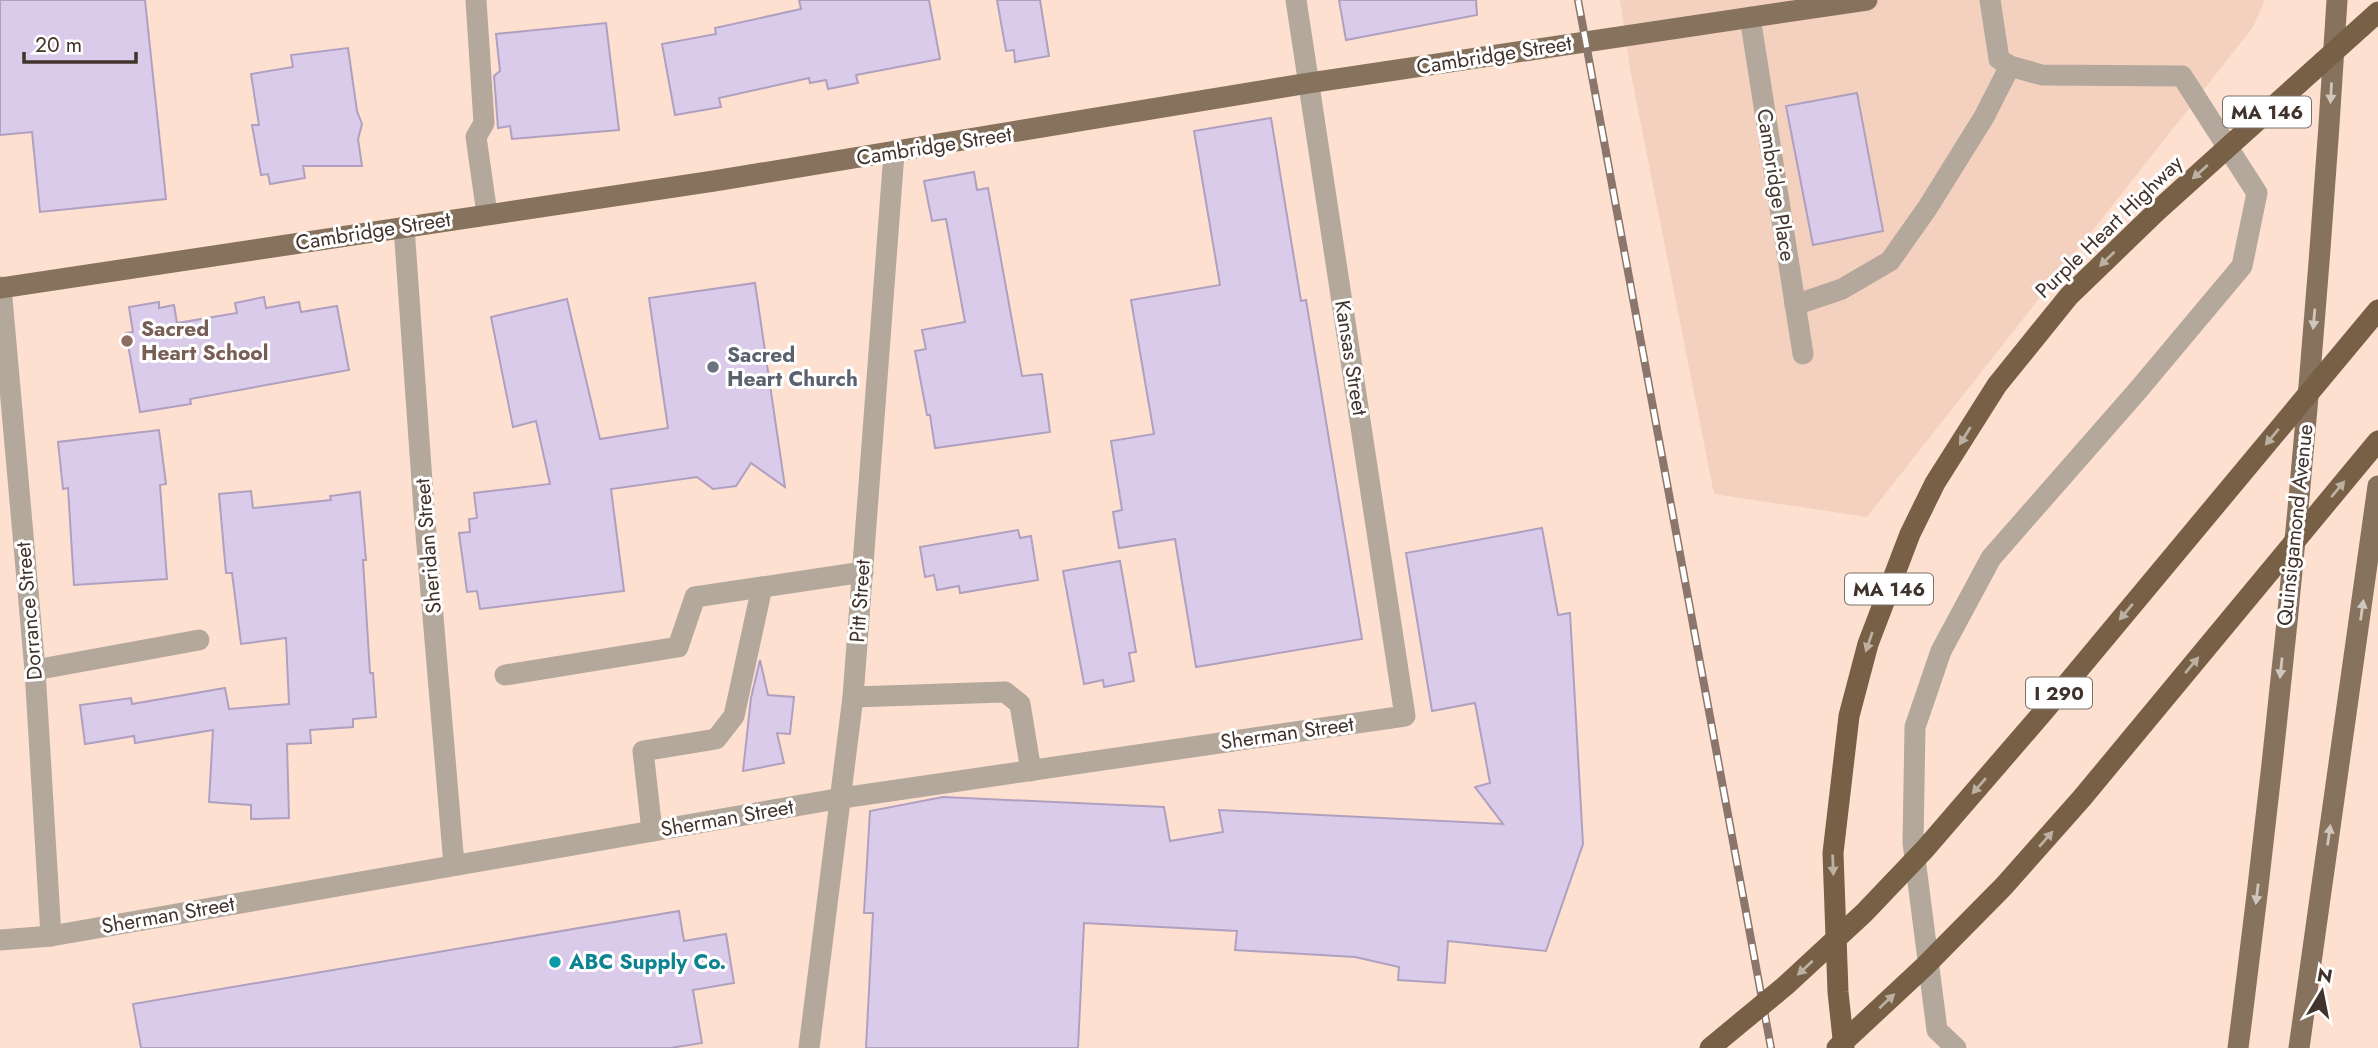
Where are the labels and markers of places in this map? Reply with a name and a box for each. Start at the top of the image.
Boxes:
place label: Sacred Heart School [141,314,268,368]
marker: Sacred Heart School [119,333,135,349]
place label: Sacred Heart Church [727,340,858,394]
marker: Sacred Heart Church [705,359,721,375]
place label: ABC Supply Co. [568,947,726,977]
marker: ABC Supply Co. [547,954,563,970]

